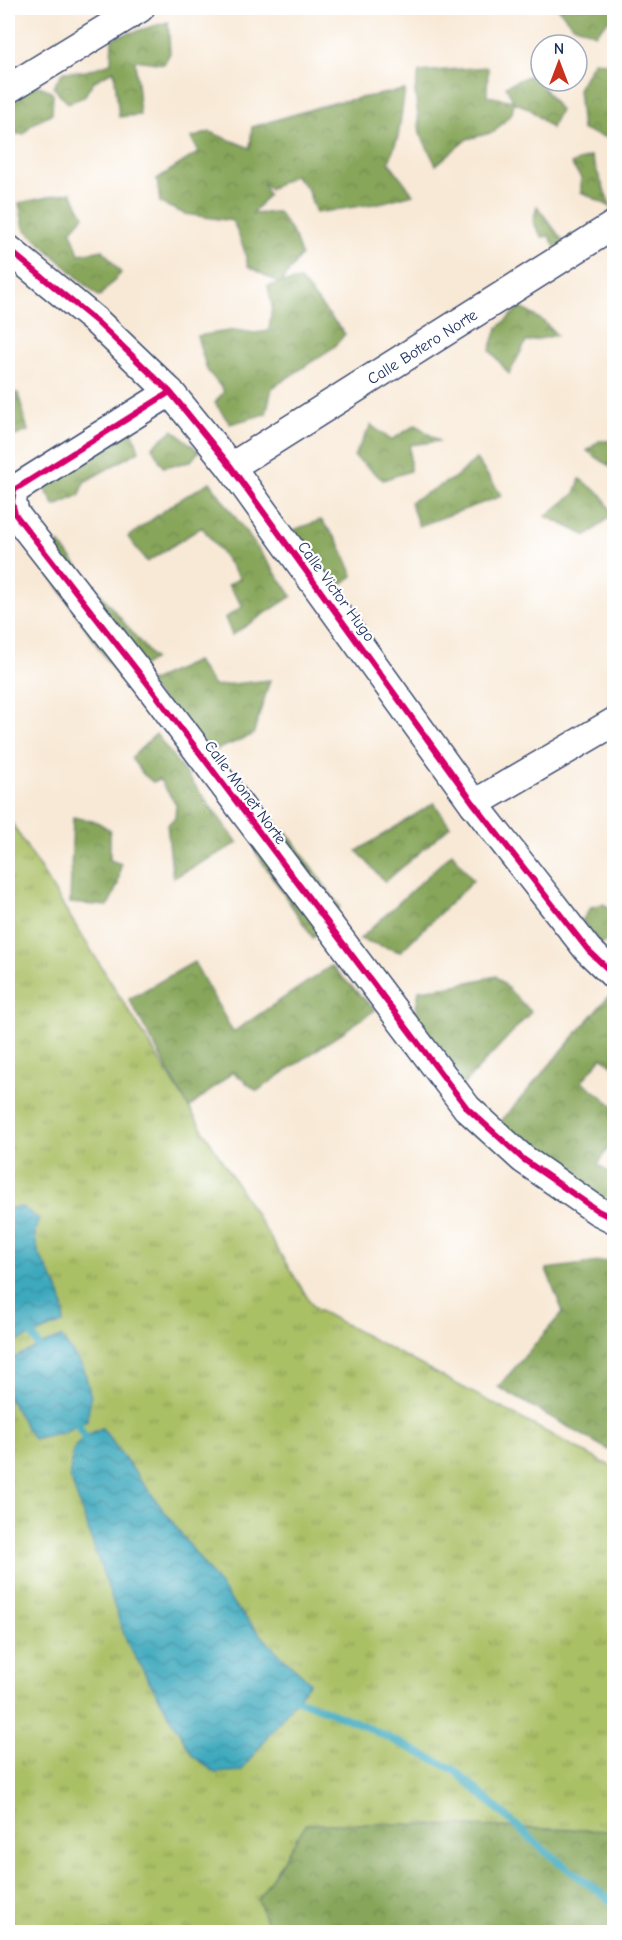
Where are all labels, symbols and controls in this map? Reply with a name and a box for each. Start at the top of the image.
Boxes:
north arrow [529,33,589,93]
text: N [554,40,564,58]
street label: Calle Botero Norte [364,306,481,388]
street label: Calle Victor Hugo [294,538,379,645]
street label: Calle Monet Norte [201,737,290,848]

